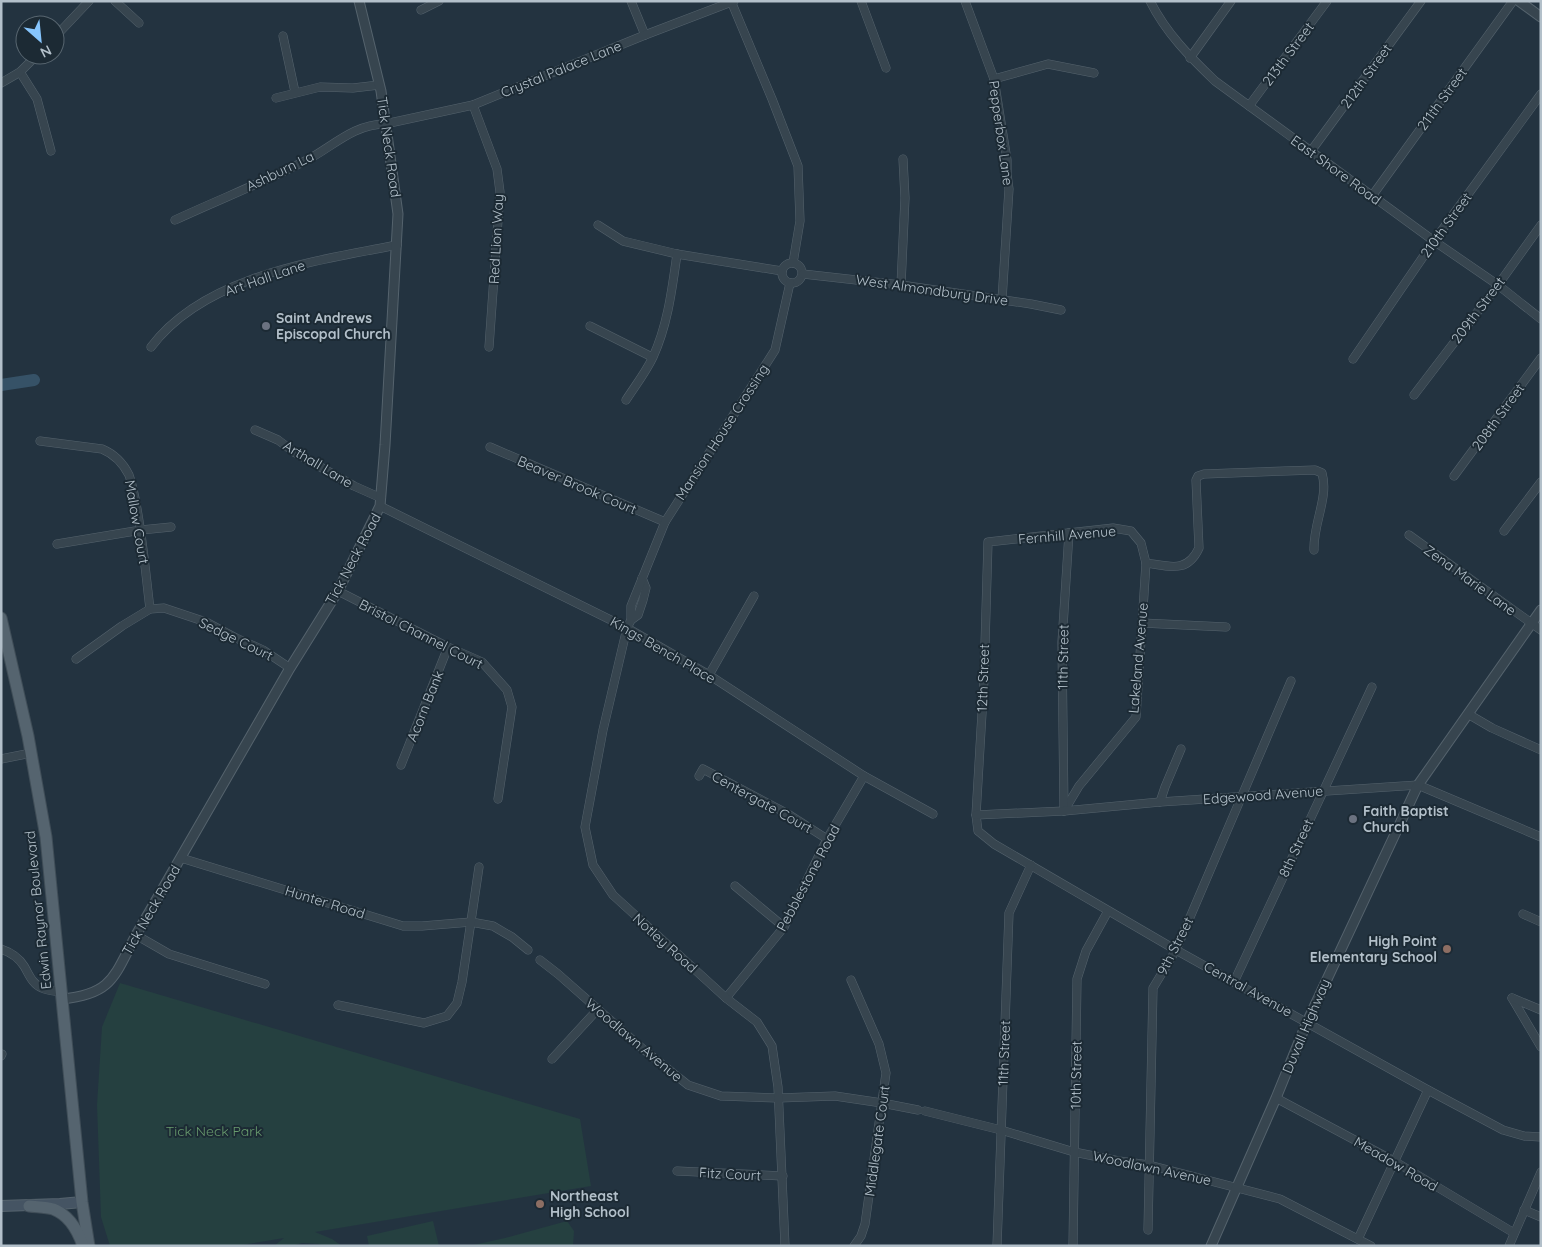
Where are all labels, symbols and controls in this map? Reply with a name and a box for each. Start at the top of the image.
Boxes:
north arrow [15,15,65,65]
street label: 213th Street [1258,18,1318,89]
street label: Crystal Palace Lane [498,37,624,101]
street label: 212th Street [1337,40,1396,112]
text: N [37,41,55,62]
street label: 211th Street [1413,64,1471,134]
street label: Pepperbox Lane [985,79,1017,187]
street label: Tick Neck Road [373,96,405,198]
street label: East Shore Road [1287,131,1385,209]
street label: Ashburn La [243,147,317,195]
street label: 210th Street [1416,189,1476,261]
street label: Red Lion Way [485,193,507,285]
street label: Art Hall Lane [222,256,308,300]
street label: West Almondbury Drive [855,270,1009,310]
street label: 209th Street [1447,273,1509,347]
place label: Saint Andrews Episcopal Church [276,309,391,343]
marker: Saint Andrews Episcopal Church [260,320,272,332]
street label: Mansion House Crossing [671,361,773,503]
street label: 208th Street [1468,380,1528,454]
street label: Arthall Lane [280,436,356,492]
street label: Beaver Brook Court [515,452,640,518]
street label: Mallow Court [121,479,153,566]
street label: Tick Neck Road [321,510,385,608]
street label: Fernhill Avenue [1017,522,1117,548]
street label: Zena Marie Lane [1420,541,1520,619]
street label: Bristol Channel Court [356,595,486,673]
street label: Lakeland Avenue [1124,602,1152,714]
street label: Kings Bench Place [607,612,719,688]
street label: Sedge Court [196,613,276,665]
street label: 11th Street [1053,624,1073,690]
street label: 12th Street [973,644,993,712]
street label: Acorn Bank [403,668,447,744]
street label: Centergate Court [709,767,816,837]
street label: Edgewood Avenue [1202,782,1324,808]
place label: Faith Baptist Church [1363,802,1449,836]
marker: Faith Baptist Church [1347,813,1359,825]
street label: 8th Street [1275,816,1317,880]
street label: Pebblestone Road [772,822,844,934]
street label: Edwin Raynor Boulevard [21,830,55,990]
street label: Tick Neck Road [118,862,184,958]
street label: Hunter Road [283,881,367,923]
street label: Notley Road [629,909,701,977]
street label: 9th Street [1153,914,1197,978]
place label: High Point Elementary School [1310,932,1437,966]
marker: High Point Elementary School [1441,943,1453,955]
street label: Central Avenue [1201,957,1296,1021]
street label: Duvall Highway [1278,976,1334,1076]
street label: Woodlawn Avenue [582,994,686,1086]
street label: 11th Street [994,1020,1014,1086]
street label: 10th Street [1066,1040,1086,1109]
street label: Middlegate Court [860,1084,894,1198]
park label: Tick Neck Park [166,1122,262,1140]
street label: Meadow Road [1351,1133,1441,1195]
street label: Woodlawn Avenue [1091,1147,1213,1189]
street label: Fitz Court [699,1163,762,1185]
place label: Northeast High School [550,1187,630,1221]
marker: Northeast High School [534,1198,546,1210]

